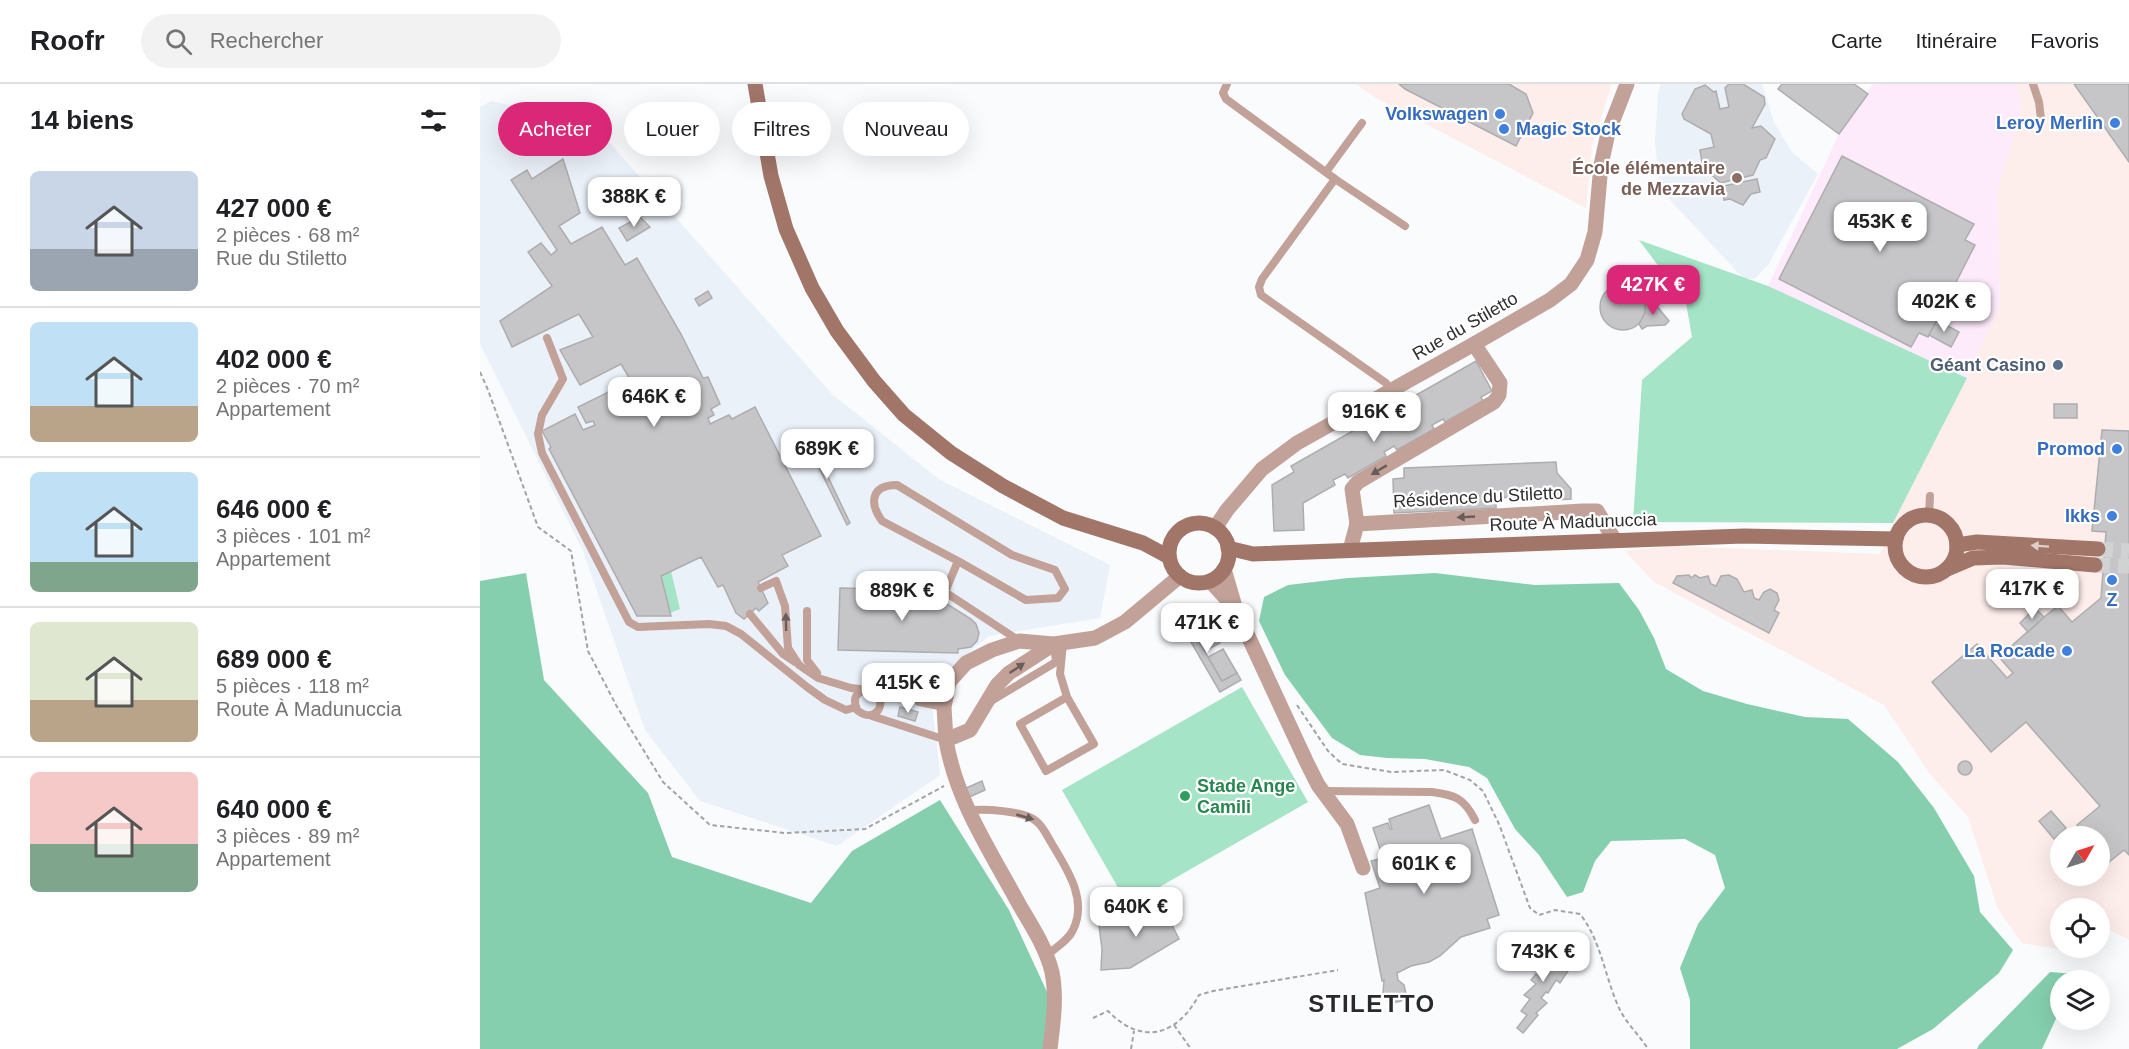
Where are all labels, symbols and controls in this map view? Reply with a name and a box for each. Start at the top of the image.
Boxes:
search box [141,14,561,68]
text: Roofr [30,25,105,56]
icon: search [162,25,195,58]
text: Rechercher [210,28,323,53]
text: Carte [1831,29,1882,52]
text: Itinéraire [1915,29,1997,52]
text: Favoris [2030,29,2099,52]
chip: Acheter [498,102,612,156]
chip: Louer [624,102,720,156]
chip: Filtres [732,102,831,156]
chip: Nouveau [843,102,969,156]
icon: filters [417,104,450,137]
place label: Volkswagen [1385,104,1488,124]
text: 14 biens [30,105,134,135]
marker: Volkswagen [1493,107,1507,121]
place label: Leroy Merlin [1996,113,2103,133]
marker: Leroy Merlin [2108,116,2122,130]
place label: Magic Stock [1516,119,1622,139]
marker: Magic Stock [1497,122,1511,136]
place label: École élémentaire de Mezzavia [1572,157,1726,199]
marker: École élémentaire de Mezzavia [1730,171,1744,185]
pin: 388K € [585,177,683,228]
text: 388K € [602,185,666,207]
text: 427 000 € [216,193,332,223]
icon: home [78,195,150,267]
pin: 453K € [1831,202,1929,253]
text: 453K € [1848,210,1912,232]
text: 2 pièces · 68 m² [216,224,359,246]
text: Rue du Stiletto [216,247,347,269]
pin: 427K € [1604,265,1702,316]
text: 427K € [1621,273,1685,295]
pin: 402K € [1895,282,1993,333]
street label: Rue du Stiletto [1409,288,1521,364]
text: 402K € [1912,290,1976,312]
text: 402 000 € [216,344,332,374]
icon: home [78,346,150,418]
place label: Géant Casino [1930,355,2046,375]
marker: Géant Casino [2051,358,2065,372]
text: 2 pièces · 70 m² [216,375,359,397]
pin: 646K € [605,377,703,428]
text: 646K € [622,385,686,407]
pin: 916K € [1325,392,1423,443]
text: Appartement [216,398,331,420]
text: 916K € [1342,400,1406,422]
pin: 689K € [778,429,876,480]
text: 689K € [795,437,859,459]
place label: Promod [2037,439,2105,459]
marker: Promod [2110,442,2124,456]
one-way arrow [1371,464,1387,475]
street label: Résidence du Stiletto [1393,483,1563,511]
text: 646 000 € [216,494,332,524]
icon: home [78,496,150,568]
place label: Ikks [2065,506,2100,526]
street label: Route À Madunuccia [1489,509,1658,535]
marker: Ikks [2105,509,2119,523]
one-way arrow [1457,513,1476,522]
text: 3 pièces · 101 m² [216,525,371,547]
one-way arrow [2030,541,2049,550]
text: Appartement [216,548,331,570]
pin: 417K € [1983,569,2081,620]
pin: 889K € [853,571,951,622]
marker: Z [2105,573,2119,587]
text: 417K € [2000,577,2064,599]
text: 889K € [870,579,934,601]
place label: Z [2107,590,2118,610]
pin: 471K € [1158,603,1256,654]
text: 471K € [1175,611,1239,633]
one-way arrow [781,613,791,632]
place label: La Rocade [1964,641,2055,661]
text: 689 000 € [216,644,332,674]
marker: La Rocade [2060,644,2074,658]
icon: home [78,646,150,718]
pin: 415K € [859,663,957,714]
one-way arrow [1009,663,1025,674]
text: 415K € [876,671,940,693]
text: 5 pièces · 118 m² [216,675,369,697]
text: Route À Madunuccia [216,698,402,720]
place label: Stade Ange Camili [1197,776,1295,817]
marker: Stade Ange Camili [1178,789,1192,803]
text: 640 000 € [216,794,332,824]
icon: home [78,796,150,868]
one-way arrow [1016,813,1034,822]
text: 3 pièces · 89 m² [216,825,359,847]
north arrow [2050,826,2110,886]
map controls [2050,826,2110,1030]
pin: 601K € [1375,844,1473,895]
text: Appartement [216,848,331,870]
text: 601K € [1392,852,1456,874]
pin: 640K € [1087,887,1185,938]
text: 640K € [1104,895,1168,917]
button: locate [2050,898,2110,958]
pin: 743K € [1494,932,1592,983]
text: 743K € [1511,940,1575,962]
button: layers [2050,970,2110,1030]
district label: STILETTO [1308,990,1436,1017]

